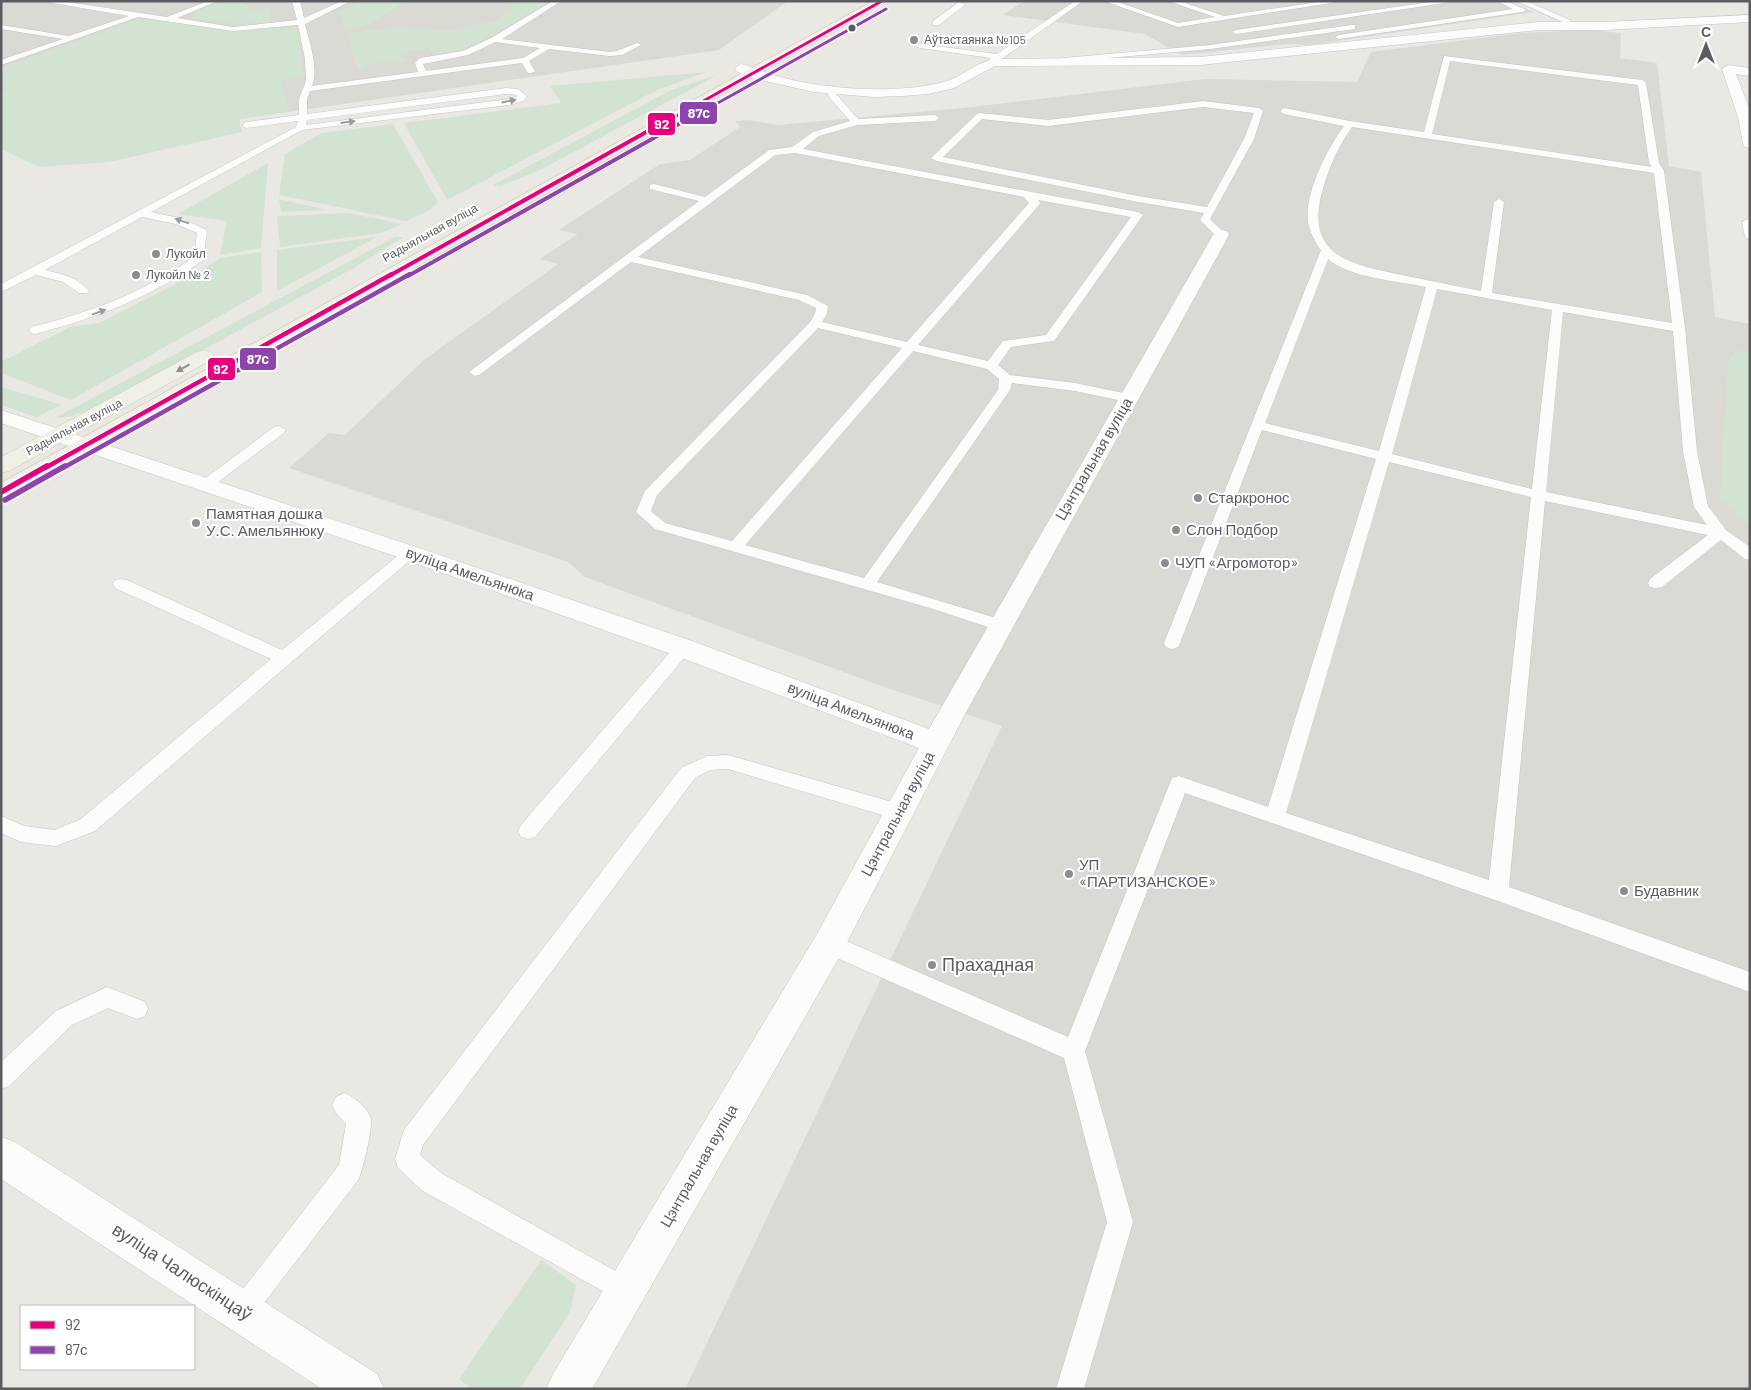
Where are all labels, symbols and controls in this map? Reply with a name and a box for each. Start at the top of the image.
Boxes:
north arrow [1681,20,1731,70]
unlabelled marker [847,23,857,33]
text: С [1701,23,1711,40]
place label: Аўтастаянка №105 [924,32,1026,47]
marker: Аўтастаянка №105 [908,34,920,46]
one-way arrow [501,97,517,105]
line badge: 87с [679,101,718,125]
text: 87с [688,104,710,121]
line badge: 92 [647,112,676,136]
text: 92 [654,115,670,132]
one-way arrow [340,118,356,126]
street label: Радыяльная вуліца [379,200,480,265]
one-way arrow [175,217,190,225]
place label: Лукойл [166,246,206,261]
marker: Лукойл [150,248,162,260]
place label: Лукойл № 2 [146,267,210,282]
marker: Лукойл № 2 [130,269,142,281]
one-way arrow [92,308,107,316]
line badge: 87с [239,347,277,371]
text: 87с [247,350,269,367]
line badge: 92 [207,357,236,381]
text: 92 [213,360,229,377]
one-way arrow [177,363,190,372]
street label: Цэнтральная вуліца [1051,393,1136,523]
street label: Радыяльная вуліца [23,395,125,458]
place label: Старкронос [1208,488,1290,506]
marker: Старкронос [1192,492,1204,504]
place label: Памятная дошка У.С. Амельянюку [206,504,325,539]
marker: Памятная дошка У.С. Амельянюку [190,517,202,529]
place label: Слон Подбор [1186,520,1278,538]
marker: Слон Подбор [1170,524,1182,536]
street label: вуліца Амельянюка [404,543,537,604]
place label: ЧУП «Агромотор» [1175,553,1298,571]
marker: ЧУП «Агромотор» [1159,557,1171,569]
street label: вуліца Амельянюка [785,678,918,743]
street label: Цэнтральная вуліца [857,747,938,879]
place label: УП «ПАРТИЗАНСКОЕ» [1079,855,1216,890]
marker: УП «ПАРТИЗАНСКОЕ» [1063,868,1075,880]
place label: Будавник [1634,881,1699,899]
marker: Будавник [1618,885,1630,897]
place label: Прахадная [942,953,1034,975]
marker: Прахадная [926,959,938,971]
street label: Цэнтральная вуліца [656,1100,741,1230]
street label: вуліца Чалюскінцаў [108,1218,257,1325]
legend [20,1305,195,1370]
text: 92 [65,1315,81,1333]
text: 87с [65,1340,88,1358]

